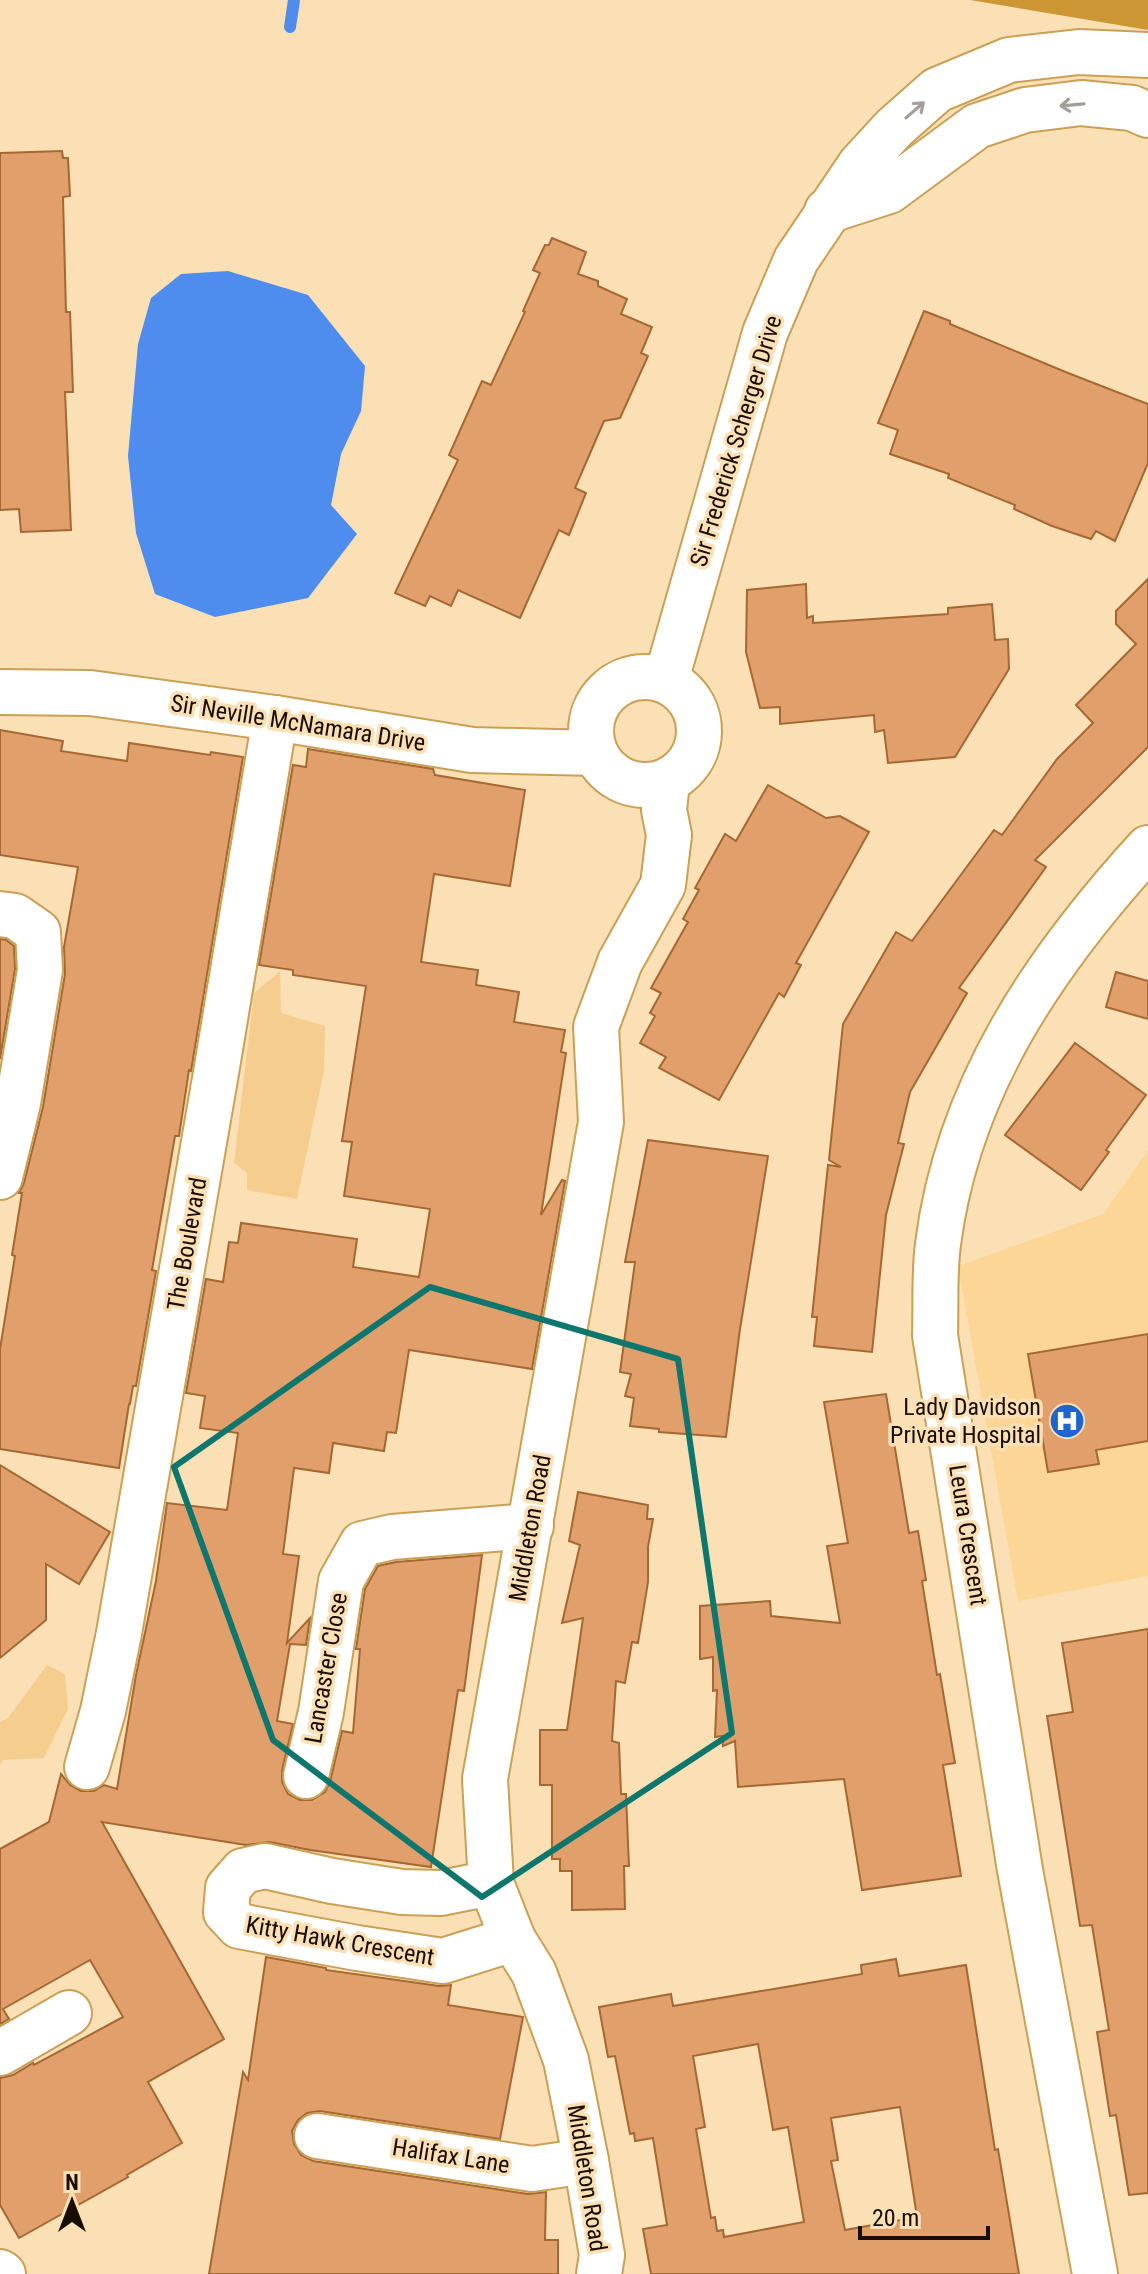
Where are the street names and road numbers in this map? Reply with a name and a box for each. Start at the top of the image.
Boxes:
street label: Sir Frederick Scherger Drive [684,312,788,570]
street label: Sir Neville McNamara Drive [169,689,427,757]
street label: The Boulevard [162,1175,212,1313]
street label: Middleton Road [503,1452,557,1604]
street label: Leura Crescent [943,1463,993,1607]
street label: Lancaster Close [299,1590,353,1746]
street label: Kitty Hawk Crescent [244,1911,436,1971]
street label: Middleton Road [562,2102,612,2254]
street label: Halifax Lane [390,2133,512,2179]

